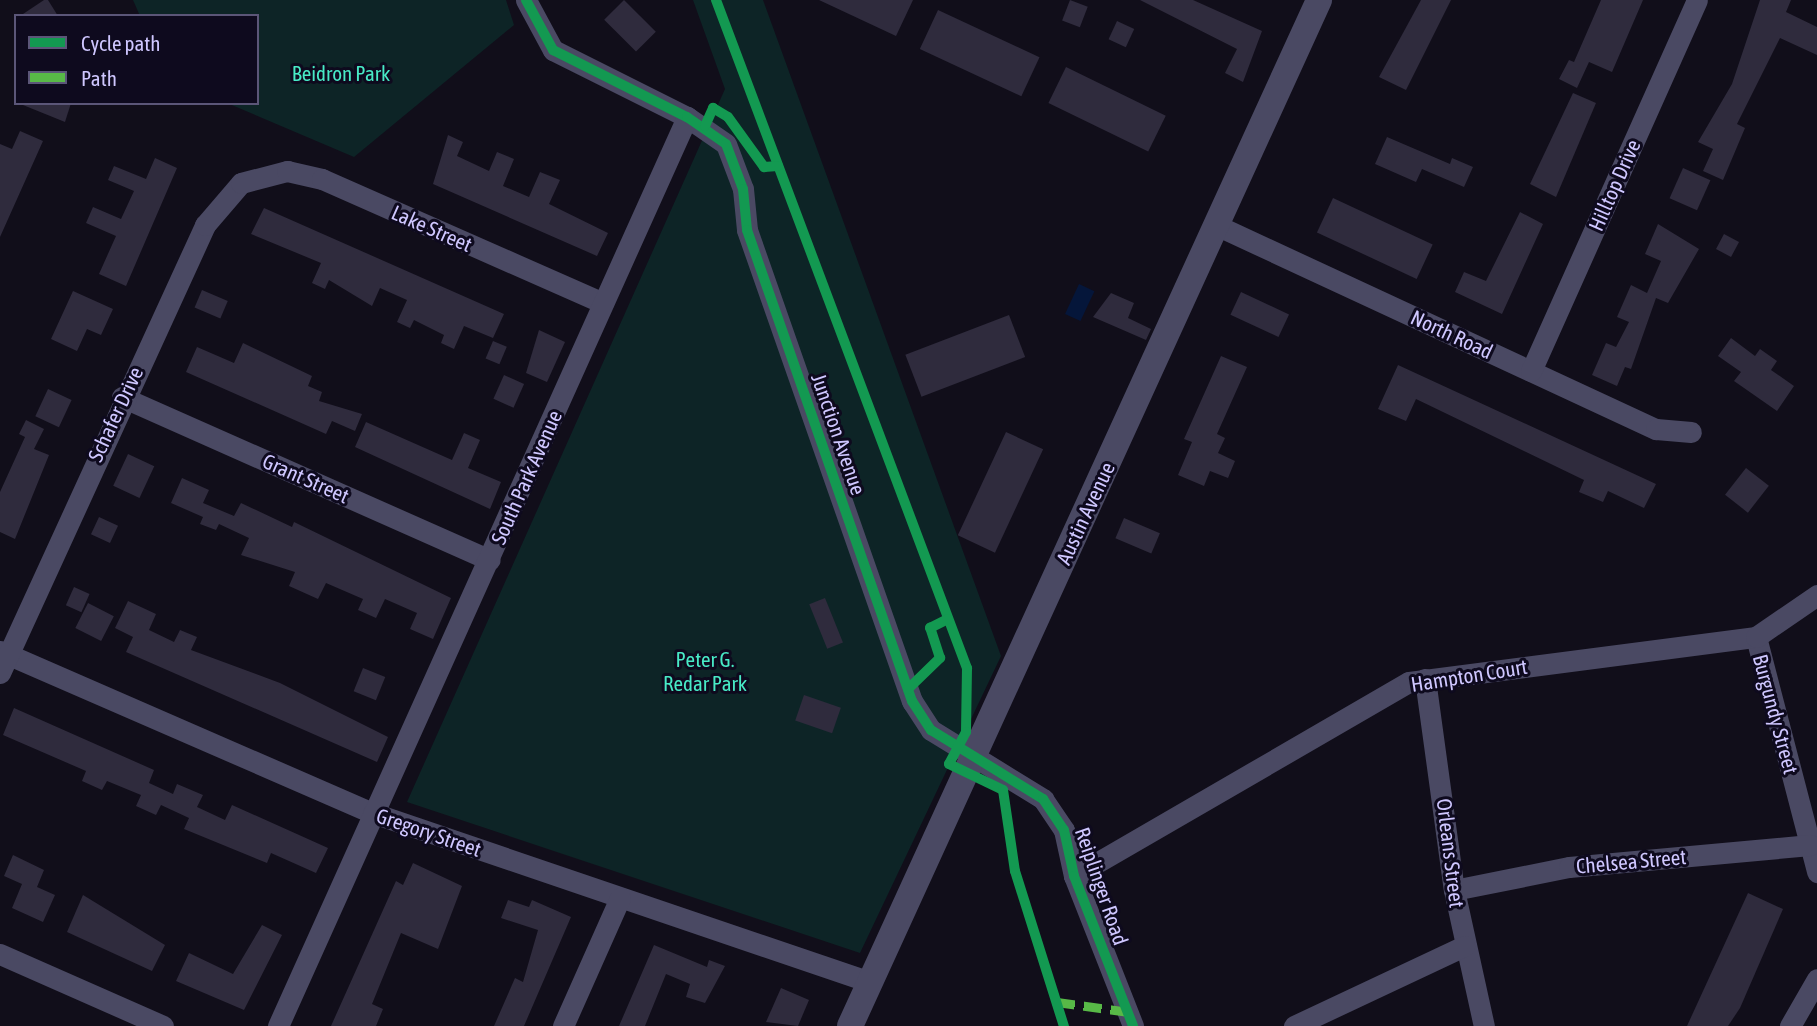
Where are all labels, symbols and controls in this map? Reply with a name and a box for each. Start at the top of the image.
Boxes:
legend [14,14,259,105]
text: Cycle path [81,31,160,55]
park label: Beidron Park [292,60,390,86]
text: Path [81,66,117,90]
street label: Hilltop Drive [1583,135,1645,235]
street label: Lake Street [388,199,476,257]
street label: North Road [1407,304,1497,364]
street label: Schafer Drive [82,363,148,465]
street label: Junction Avenue [806,370,872,498]
street label: South Park Avenue [485,406,567,548]
street label: Grant Street [259,448,353,508]
street label: Austin Avenue [1050,458,1120,568]
park label: Peter G. Redar Park [663,646,747,696]
street label: Burgundy Street [1748,652,1804,776]
street label: Hampton Court [1409,653,1529,697]
street label: Orleans Street [1432,797,1470,909]
street label: Gregory Street [373,802,485,862]
street label: Reiplinger Road [1070,824,1134,948]
street label: Chelsea Street [1575,844,1687,878]

